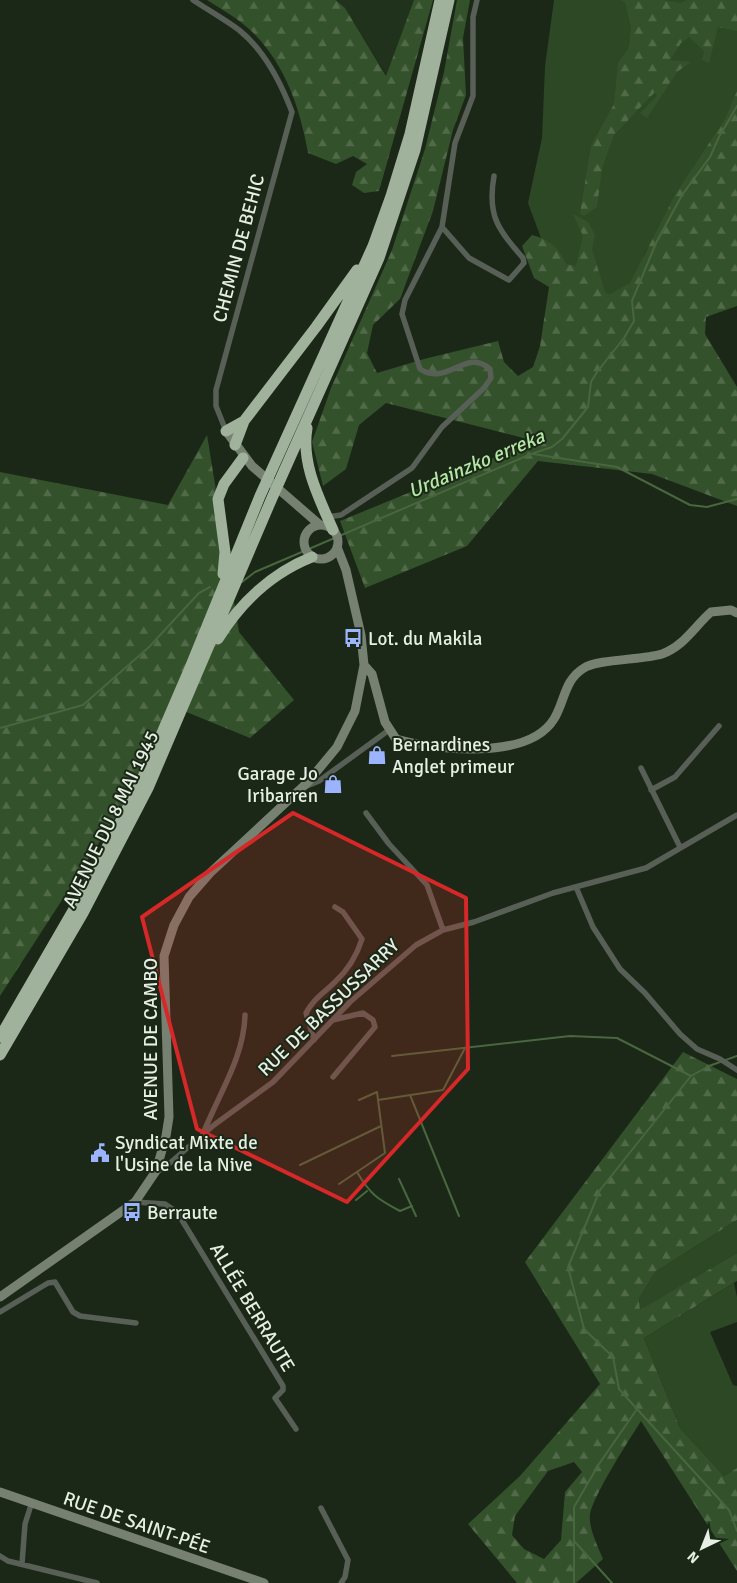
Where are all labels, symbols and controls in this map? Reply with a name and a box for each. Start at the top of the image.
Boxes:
street label: CHEMIN DE BEHIC [208,172,270,325]
water label: Urdainzko erreka [404,423,549,503]
bus stop icon: Lot. du Makila [342,627,364,649]
place label: Lot. du Makila [368,627,482,651]
street label: AVENUE DU 8 MAI 1945 [58,727,164,912]
place label: Bernardines Anglet primeur [392,733,514,779]
shop icon: Bernardines Anglet primeur [366,744,388,766]
place label: Garage Jo Iribarren [238,762,318,808]
shop icon: Garage Jo Iribarren [322,773,344,795]
street label: RUE DE BASSUSSARRY [253,934,405,1082]
street label: AVENUE DE CAMBO [139,958,163,1120]
place label: Syndicat Mixte de l'Usine de la Nive [115,1131,258,1177]
public building icon: Syndicat Mixte de l'Usine de la Nive [89,1142,111,1164]
bus stop icon: Berraute [121,1201,143,1223]
place label: Berraute [147,1201,218,1225]
street label: ALLÉE BERRAUTE [204,1239,300,1376]
street label: RUE DE SAINT-PÉE [60,1487,213,1559]
north arrow [677,1523,727,1573]
text: N [684,1548,703,1567]

